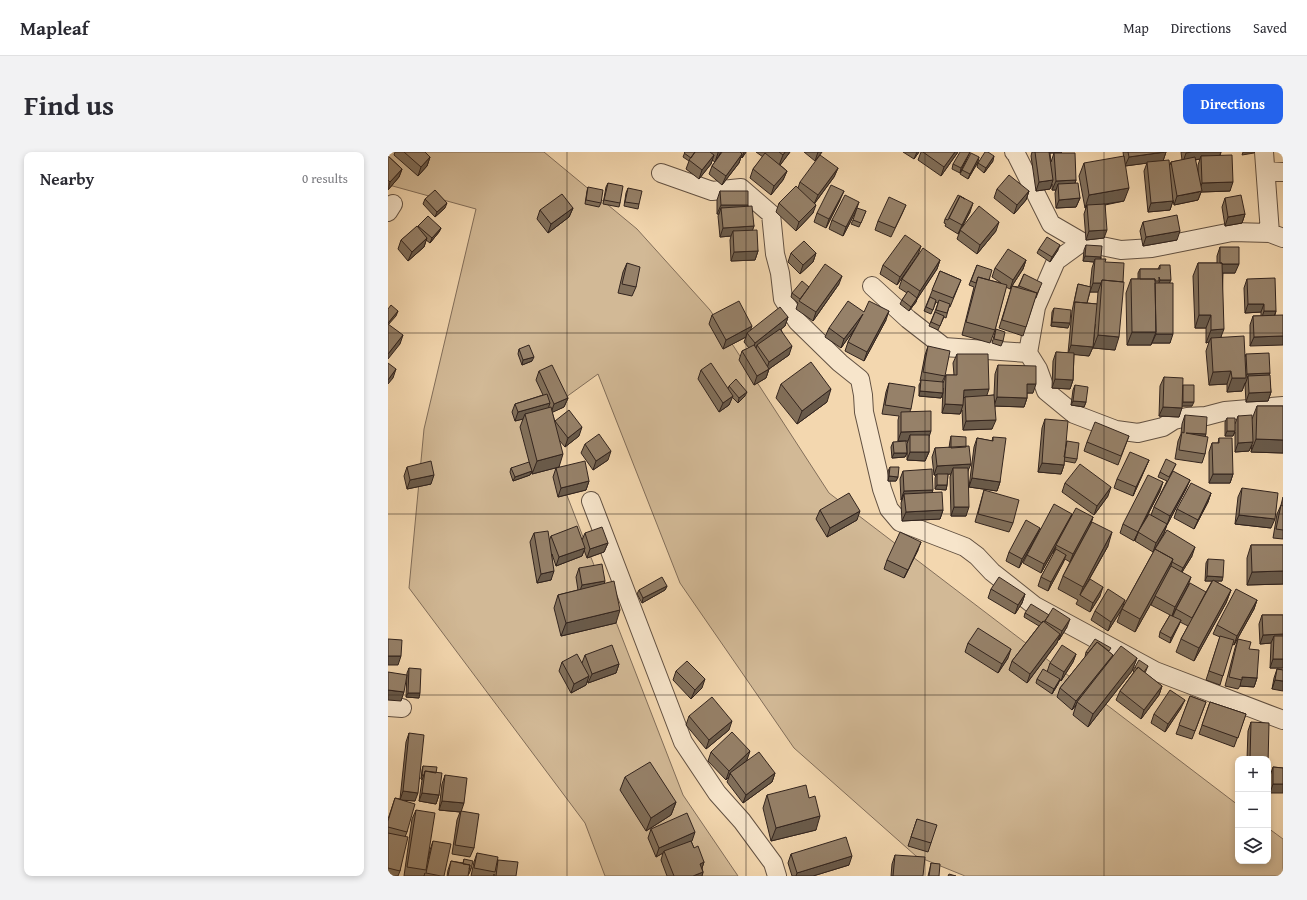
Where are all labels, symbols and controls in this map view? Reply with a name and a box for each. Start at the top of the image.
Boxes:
text: Mapleaf [20,14,89,42]
text: Map [1123,18,1149,38]
text: Directions [1171,18,1231,38]
text: Saved [1253,18,1287,38]
text: Find us [24,84,114,125]
button: Directions [1183,84,1283,124]
text: Nearby [40,166,94,191]
text: 0 results [302,169,348,188]
map controls [1235,756,1271,864]
button: + [1235,756,1271,792]
button: − [1235,792,1271,828]
button: layers [1235,828,1271,864]

